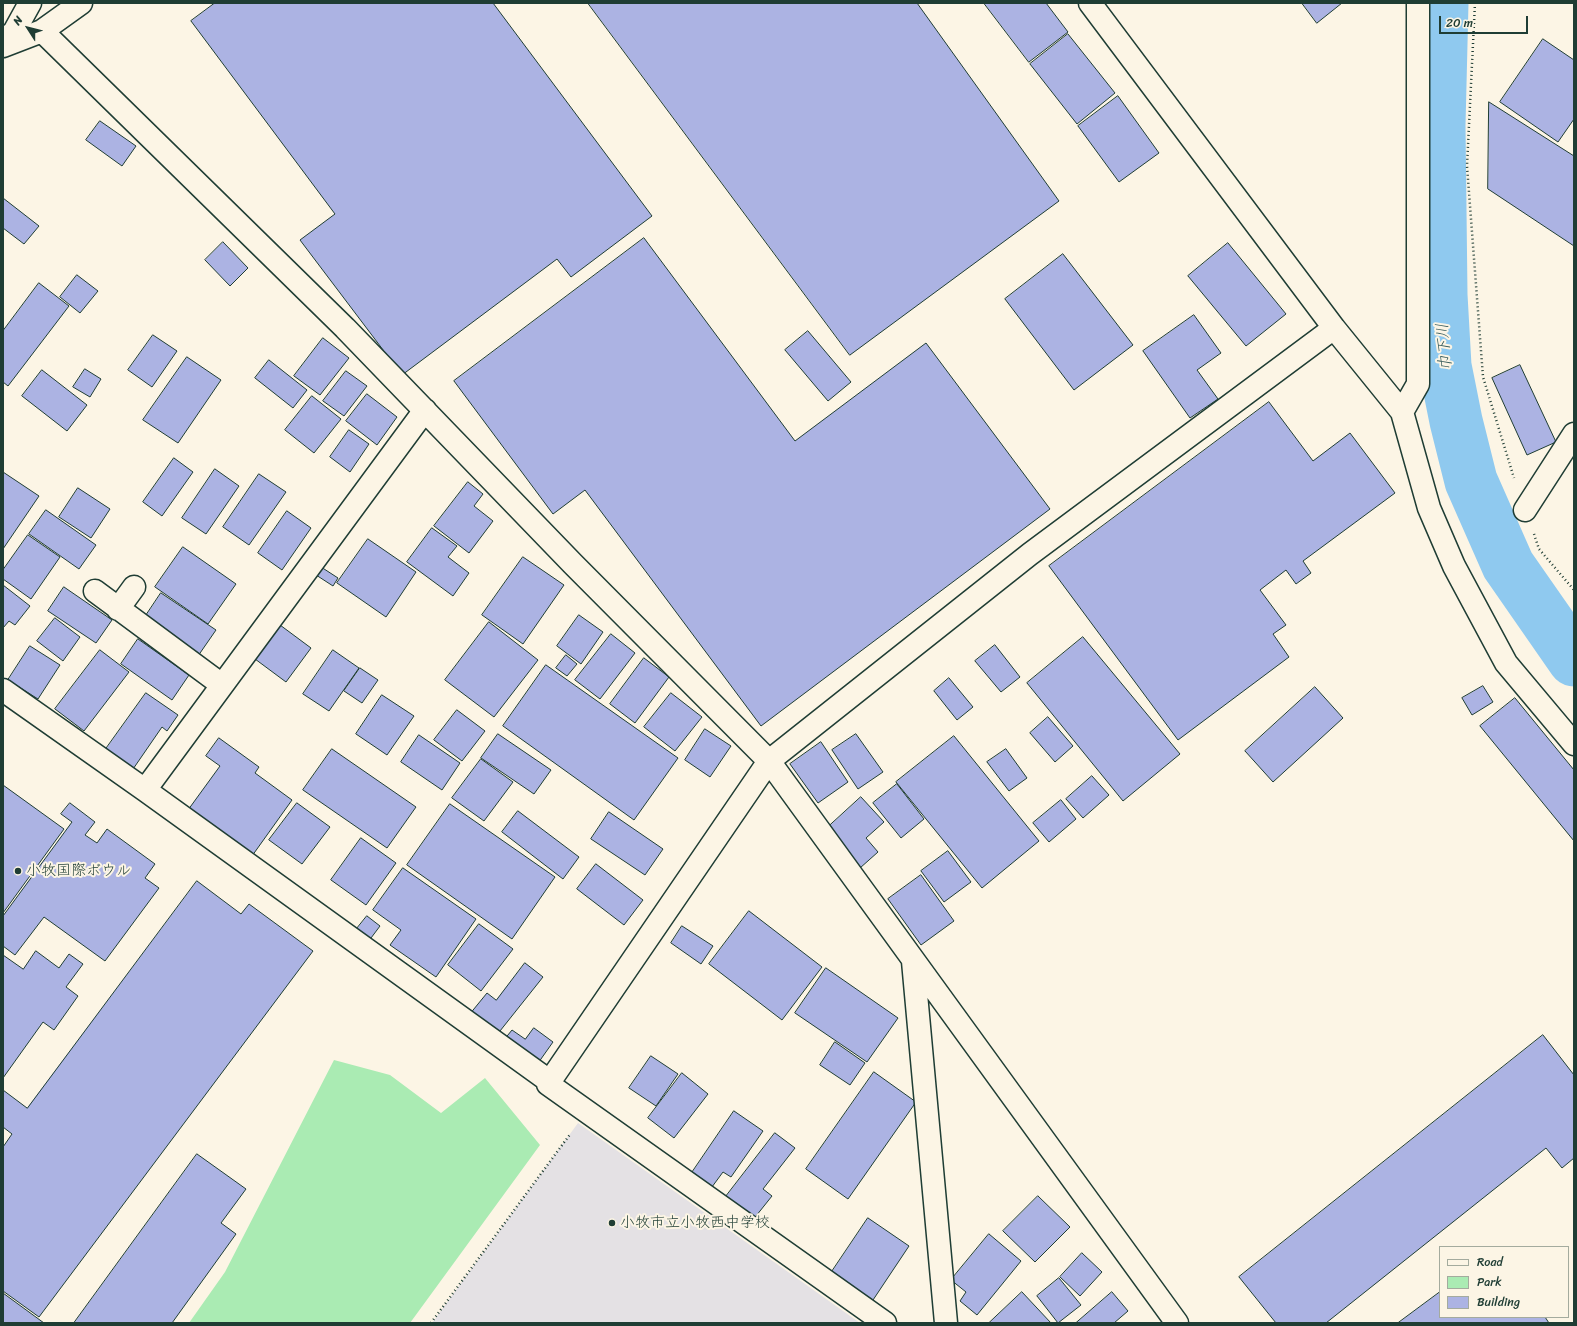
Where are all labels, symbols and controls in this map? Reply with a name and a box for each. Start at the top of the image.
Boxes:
north arrow [8,8,48,48]
scale bar [1441,8,1530,34]
text: N [8,12,28,29]
text: 20 m [1446,12,1473,34]
water label: 巾下川 [1433,322,1457,372]
place label: 小牧国際ボウル [26,862,131,880]
marker: 小牧国際ボウル [13,866,23,876]
place label: 小牧市立小牧西中学校 [620,1214,770,1232]
marker: 小牧市立小牧西中学校 [607,1218,617,1228]
legend [1439,1246,1569,1318]
text: Road [1477,1251,1503,1273]
text: Park [1477,1271,1502,1293]
text: Building [1477,1291,1520,1313]

